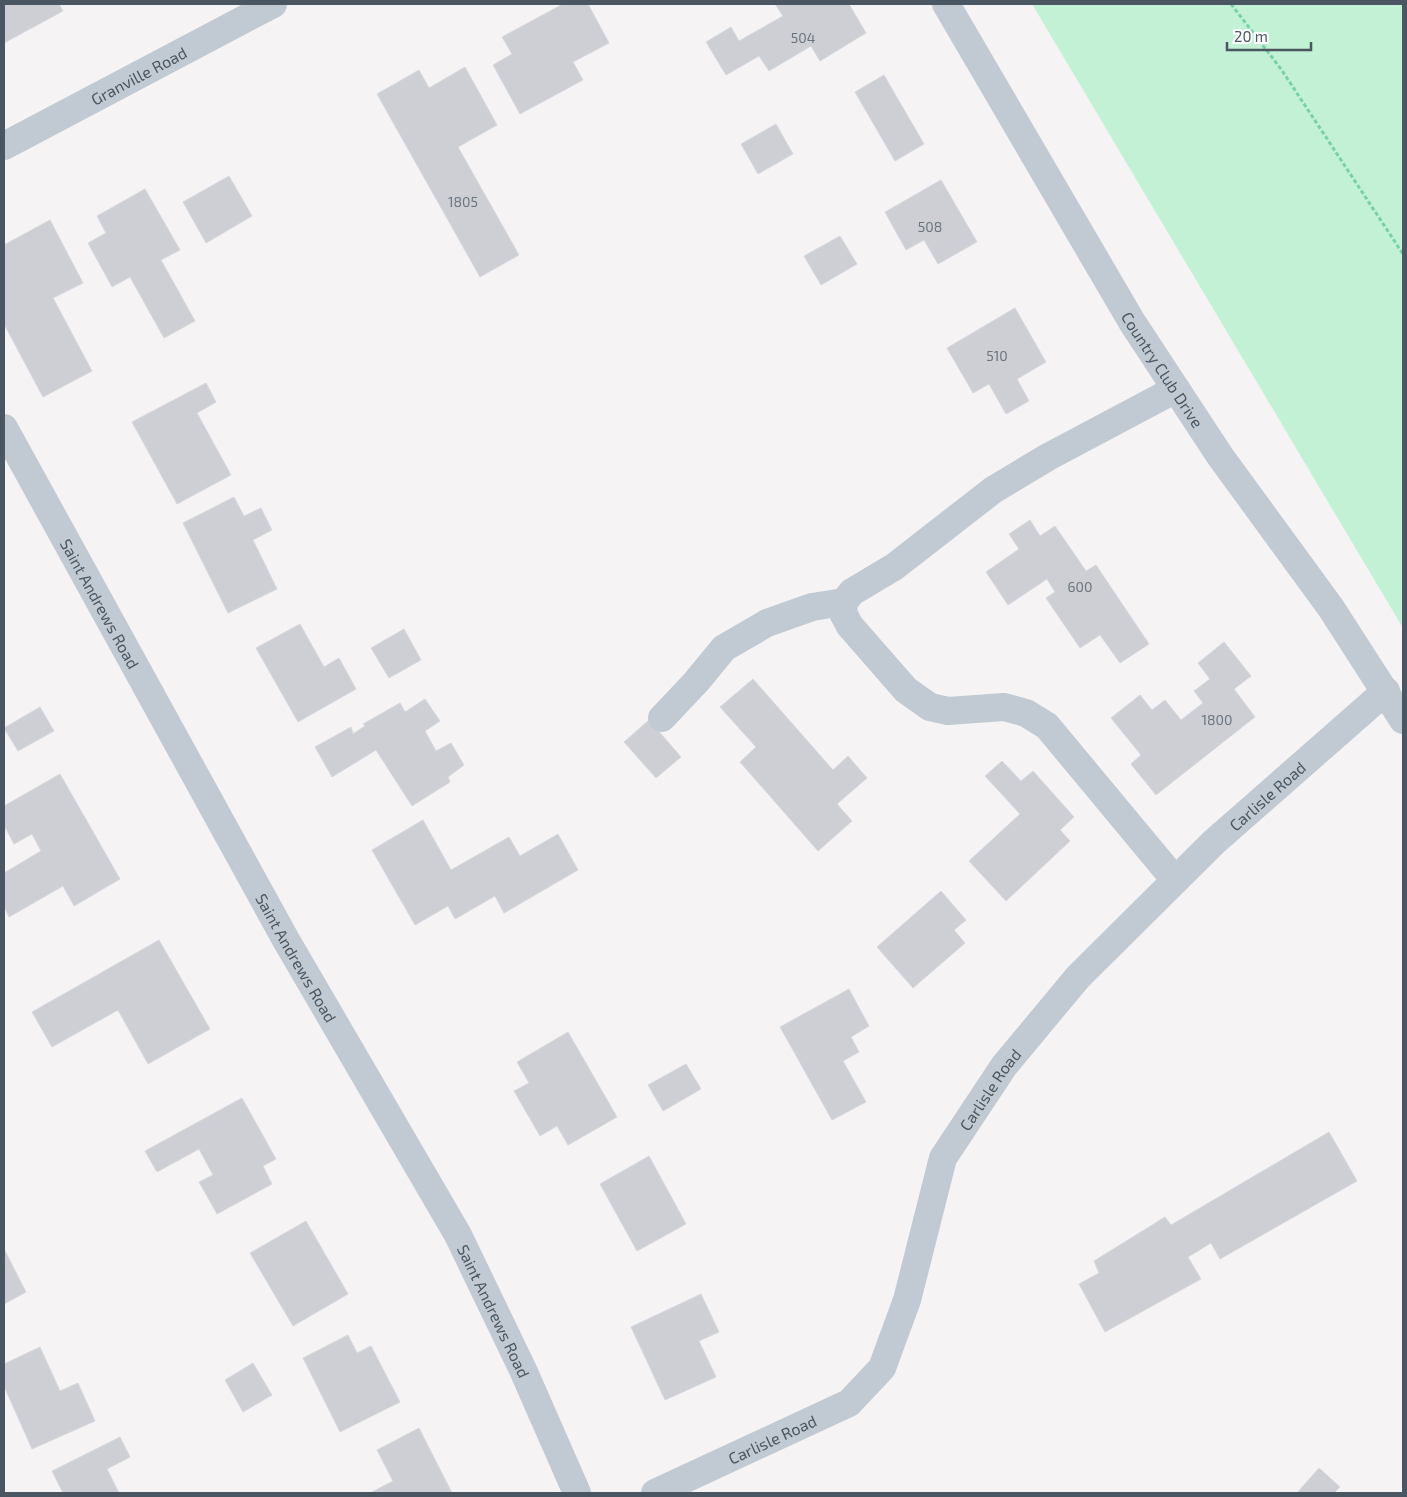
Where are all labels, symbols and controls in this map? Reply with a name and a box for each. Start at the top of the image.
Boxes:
scale bar [1227,20,1311,52]
text: 20 m [1234,27,1268,45]
house number: 504 [791,29,815,46]
street label: Granville Road [87,42,190,108]
house number: 1805 [448,193,478,210]
house number: 508 [918,218,942,235]
street label: Country Club Drive [1118,308,1208,431]
house number: 510 [986,347,1008,364]
street label: Saint Andrews Road [57,535,144,671]
house number: 600 [1068,578,1092,595]
house number: 1800 [1202,711,1232,728]
street label: Carlisle Road [1225,757,1309,834]
street label: Saint Andrews Road [252,890,341,1025]
street label: Carlisle Road [955,1044,1024,1134]
street label: Saint Andrews Road [454,1241,534,1380]
street label: Carlisle Road [725,1410,819,1467]

